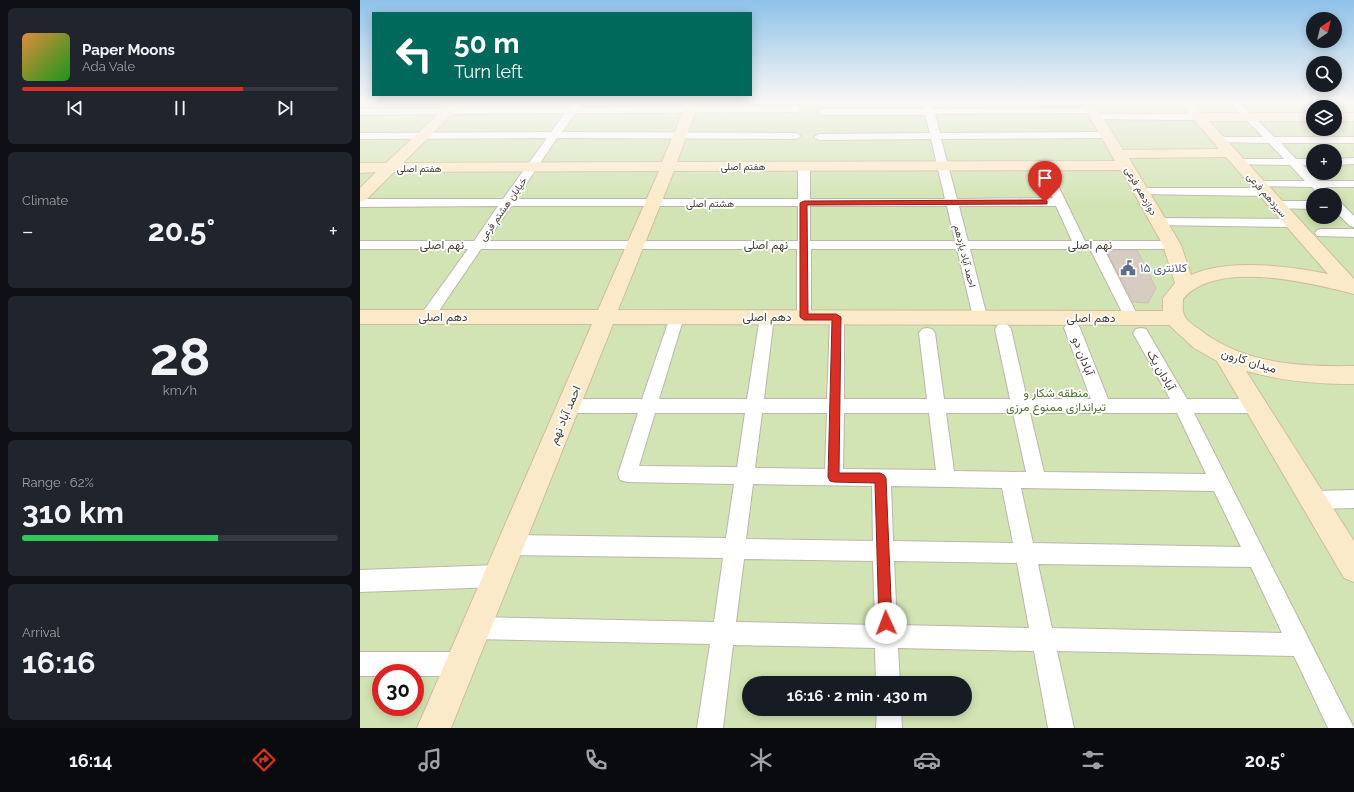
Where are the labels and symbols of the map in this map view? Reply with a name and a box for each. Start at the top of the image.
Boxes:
north arrow [1306,12,1342,48]
street label: هفتم اصلی [721,161,765,173]
pin [1028,161,1062,202]
street label: هفتم اصلی [397,163,441,175]
street label: دوازدهم فرعی [1122,165,1159,218]
street label: سیزدهم فرعی [1244,171,1289,220]
street label: خیابان هشتم فرعی [477,175,530,243]
street label: هشتم اصلی [686,198,734,210]
street label: احمد آباد یازدهم [951,223,978,289]
street label: نهم اصلی [420,238,464,253]
street label: نهم اصلی [744,238,788,253]
street label: نهم اصلی [1068,238,1112,253]
public building icon: کلانتری ۱۵ [1119,259,1137,277]
place label: کلانتری ۱۵ [1140,261,1187,276]
street label: دهم اصلی [418,310,468,325]
street label: دهم اصلی [742,310,792,325]
street label: دهم اصلی [1066,311,1116,326]
street label: آبادان دو [1068,335,1097,379]
street label: میدان کارون [1219,346,1278,377]
street label: آبادان یک [1144,347,1179,394]
street label: احمد آباد نهم [546,384,585,447]
park label: منطقه شکار و تیراندازی ممنوع مرزی [1006,386,1106,416]
position arrow [865,602,907,644]
speed limit sign: 30 [372,664,424,716]

